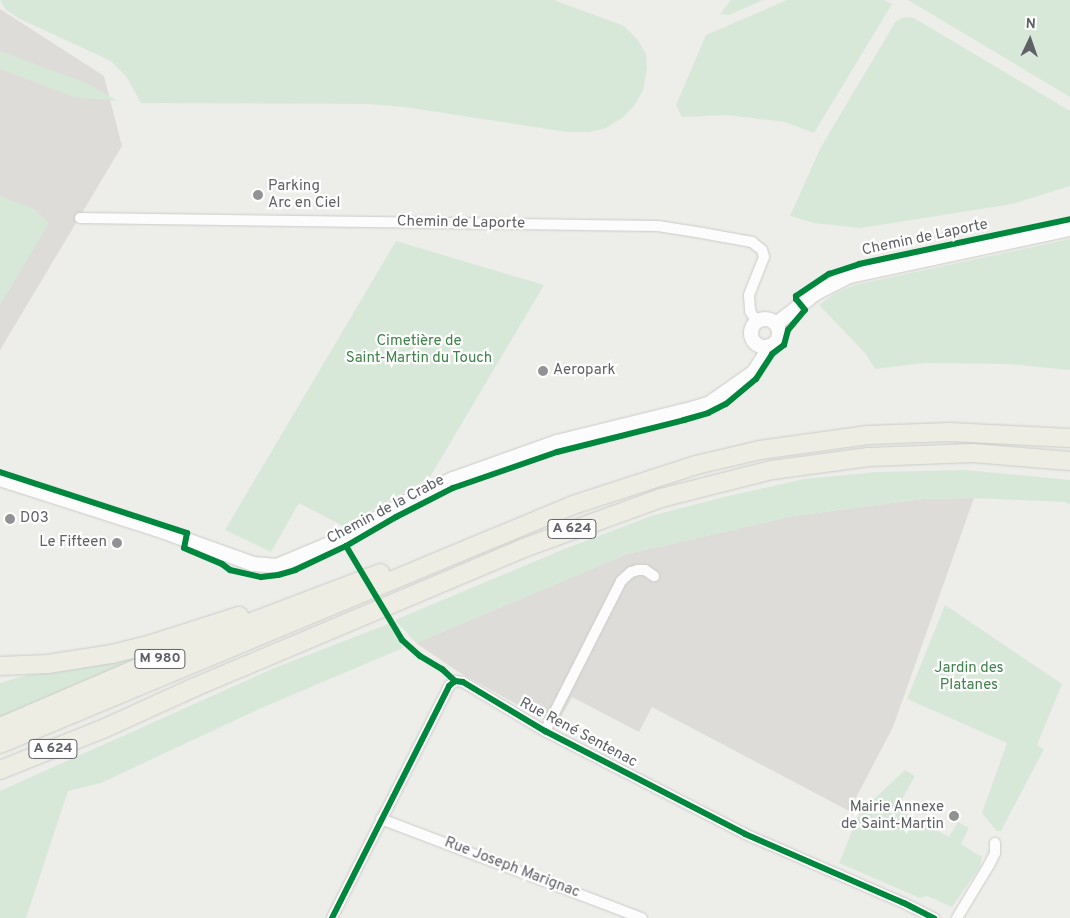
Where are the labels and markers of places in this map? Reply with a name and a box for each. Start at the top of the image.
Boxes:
place label: Parking Arc en Ciel [268,177,340,212]
marker: Parking Arc en Ciel [252,189,264,201]
place label: Aeropark [553,362,616,380]
marker: Aeropark [537,365,549,377]
place label: D03 [20,510,49,528]
marker: D03 [4,513,16,525]
place label: Le Fifteen [39,534,107,552]
marker: Le Fifteen [111,537,123,549]
place label: Mairie Annexe de Saint-Martin [841,798,944,833]
marker: Mairie Annexe de Saint-Martin [948,810,960,822]

